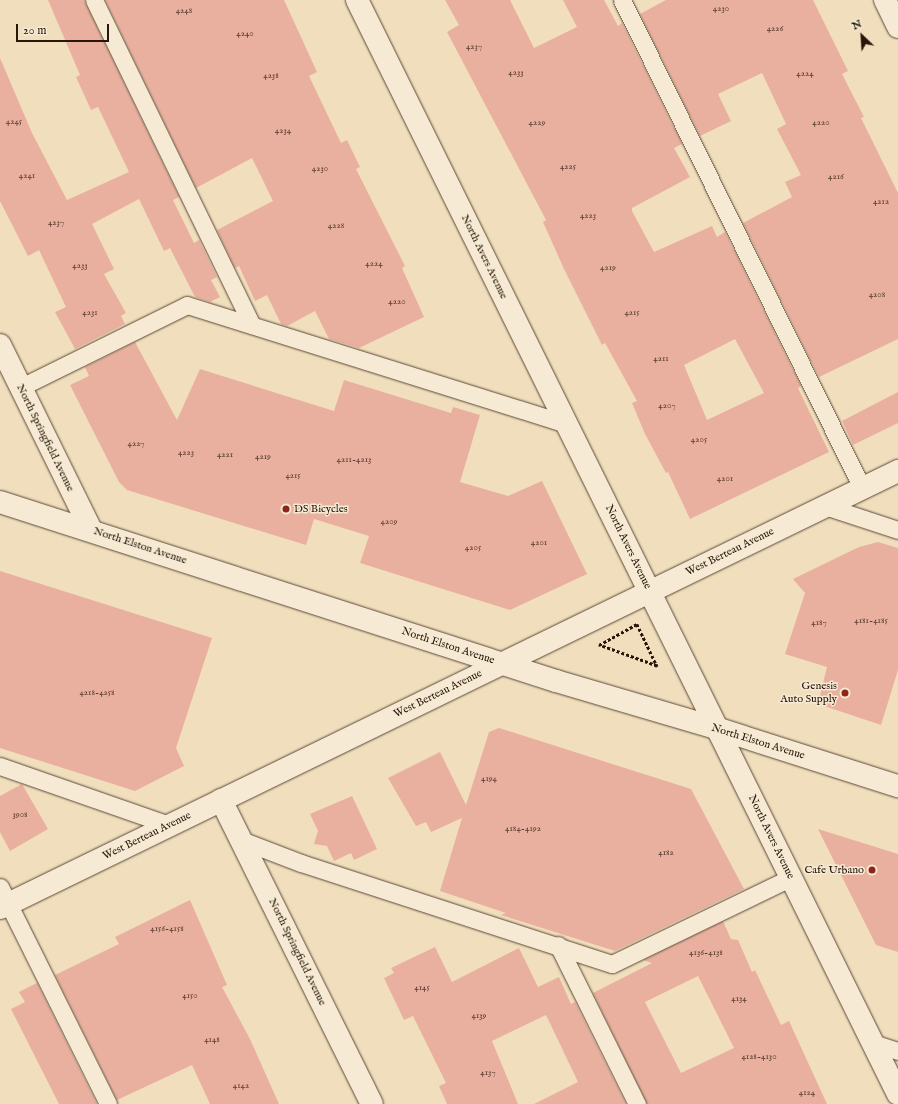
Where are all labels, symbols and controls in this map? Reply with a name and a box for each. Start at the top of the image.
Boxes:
house number: 4230 [713,4,729,14]
house number: 4248 [176,6,192,16]
scale bar [18,16,111,42]
north arrow [842,16,882,56]
text: N [850,17,864,33]
text: 20 m [23,23,46,38]
house number: 4226 [767,24,783,34]
house number: 4240 [236,29,254,39]
house number: 4237 [466,42,482,52]
house number: 4233 [508,68,524,78]
house number: 4224 [796,69,814,79]
house number: 4238 [263,71,279,81]
house number: 4245 [6,117,22,127]
house number: 4229 [529,118,545,128]
house number: 4220 [812,118,830,128]
house number: 4234 [275,126,291,136]
house number: 4225 [560,162,576,172]
house number: 4230 [312,164,328,174]
house number: 4241 [19,171,35,181]
house number: 4216 [828,172,844,182]
house number: 4212 [873,197,889,207]
house number: 4223 [580,211,596,221]
street label: North Avers Avenue [458,213,510,301]
house number: 4237 [48,218,64,228]
house number: 4228 [328,221,344,231]
house number: 4224 [365,259,383,269]
house number: 4233 [72,261,88,271]
house number: 4219 [600,263,616,273]
house number: 4208 [869,290,885,300]
house number: 4220 [388,297,406,307]
house number: 4231 [82,308,98,318]
house number: 4215 [624,308,640,318]
house number: 4211 [653,354,669,364]
street label: North Springfield Avenue [13,382,77,494]
house number: 4207 [658,401,676,411]
house number: 4205 [691,435,707,445]
house number: 4227 [128,439,144,449]
house number: 4223 [178,448,194,458]
house number: 4221 [217,450,233,460]
house number: 4219 [255,452,271,462]
house number: 4211-4213 [337,455,371,465]
house number: 4215 [285,471,301,481]
house number: 4201 [717,474,733,484]
place label: DS Bicycles [294,502,348,516]
street label: North Avers Avenue [602,503,654,591]
marker: DS Bicycles [281,504,291,514]
house number: 4209 [381,517,397,527]
street label: North Elston Avenue [92,525,188,567]
street label: West Berteau Avenue [684,525,776,579]
house number: 4201 [531,538,547,548]
house number: 4205 [465,543,481,553]
house number: 4181-4185 [854,616,888,626]
house number: 4187 [811,618,827,628]
street label: North Elston Avenue [400,625,496,667]
street label: West Berteau Avenue [392,667,484,721]
place label: Genesis Auto Supply [780,680,837,706]
house number: 4218-4258 [79,688,115,698]
marker: Genesis Auto Supply [840,688,850,698]
street label: North Elston Avenue [710,721,806,763]
house number: 4194 [481,774,497,784]
street label: North Avers Avenue [745,793,797,881]
street label: West Berteau Avenue [101,809,193,863]
house number: 3908 [12,810,28,820]
house number: 4184-4192 [505,824,541,834]
house number: 4182 [658,848,674,858]
place label: Cafe Urbano [804,863,864,877]
marker: Cafe Urbano [867,865,877,875]
street label: North Springfield Avenue [265,896,329,1008]
house number: 4156-4158 [150,924,184,934]
house number: 4136-4138 [689,948,723,958]
house number: 4145 [414,983,430,993]
house number: 4150 [182,991,198,1001]
house number: 4134 [731,994,747,1004]
house number: 4139 [471,1011,487,1021]
house number: 4148 [204,1035,220,1045]
house number: 4128-4130 [741,1052,777,1062]
house number: 4137 [480,1068,496,1078]
house number: 4142 [233,1081,249,1091]
house number: 4124 [799,1088,815,1098]

